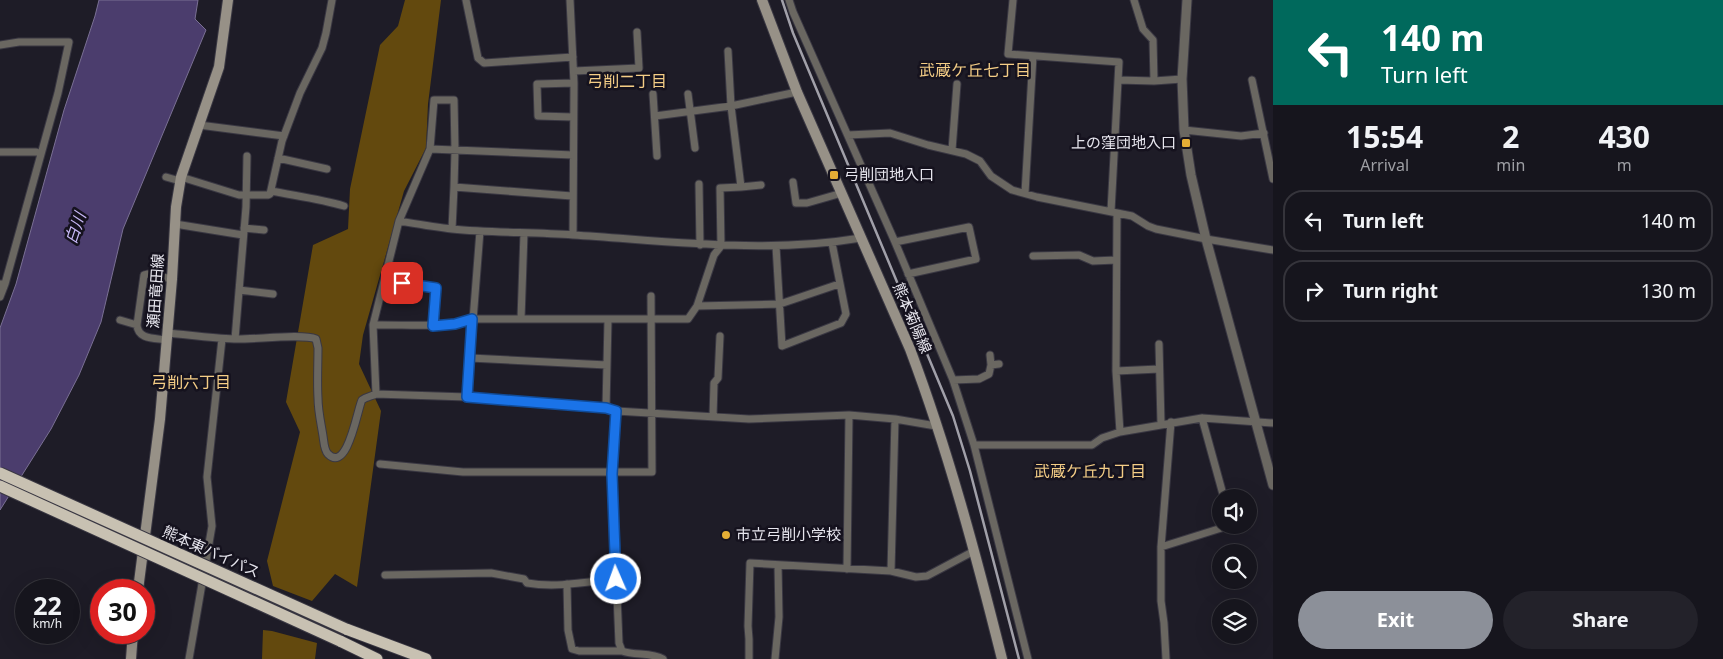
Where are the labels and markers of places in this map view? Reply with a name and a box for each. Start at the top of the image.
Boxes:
place label: 上の窪団地入口 [1071,132,1176,152]
marker: 上の窪団地入口 [1180,137,1192,149]
place label: 弓削団地入口 [844,164,934,184]
marker: 弓削団地入口 [828,169,840,181]
pin [381,262,423,304]
place label: 市立弓削小学校 [736,524,841,544]
marker: 市立弓削小学校 [720,529,732,541]

